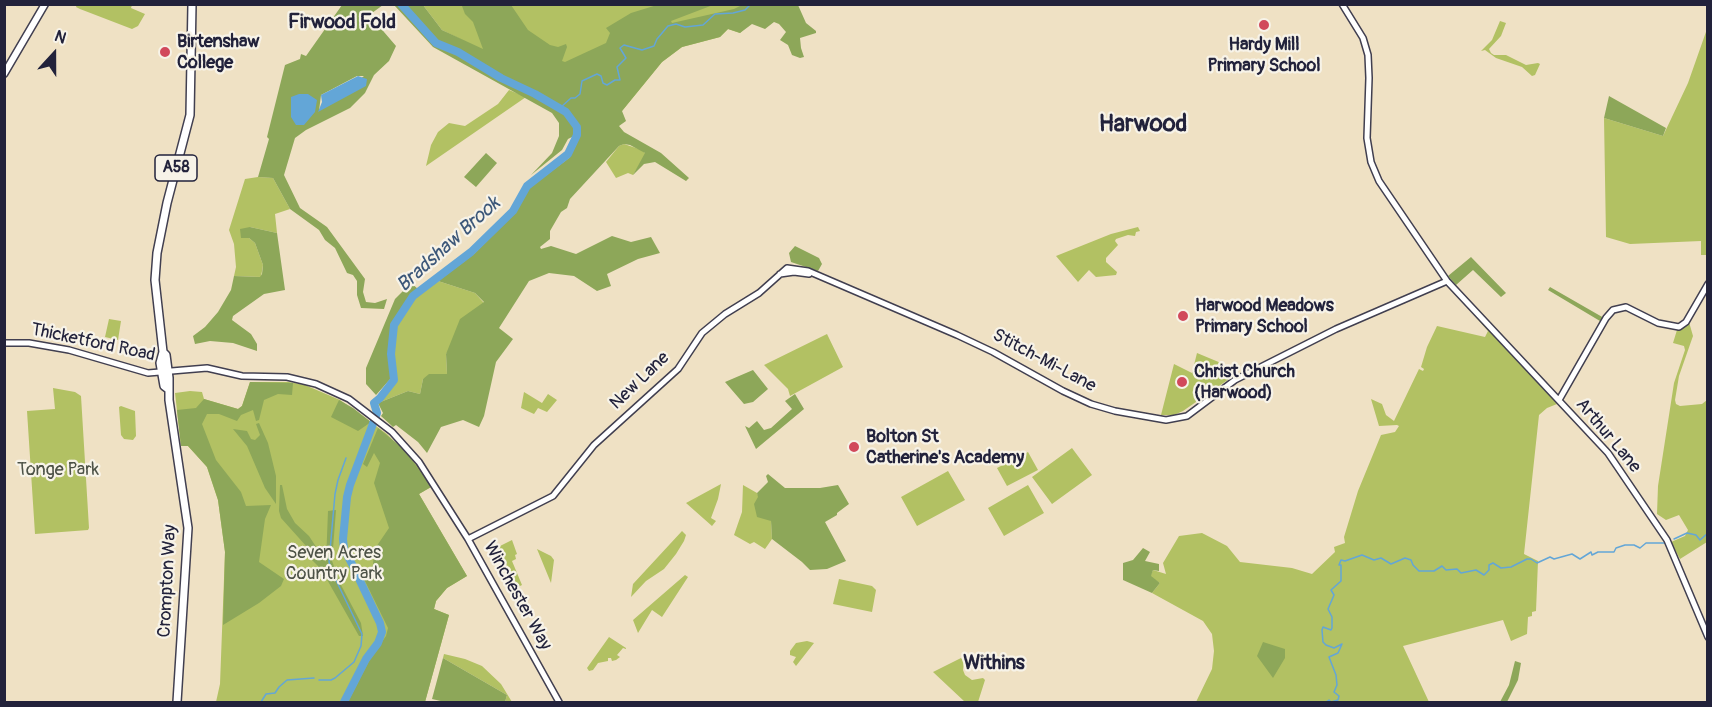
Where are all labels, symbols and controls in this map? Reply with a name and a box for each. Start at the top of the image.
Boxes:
district label: Firwood Fold [288,11,396,35]
marker: Hardy Mill Primary School [1257,18,1271,32]
north arrow [24,24,84,84]
text: N [52,26,69,48]
place label: Birtenshaw College [177,31,259,74]
place label: Hardy Mill Primary School [1208,34,1320,76]
marker: Birtenshaw College [158,45,172,59]
district label: Harwood [1099,111,1187,139]
road number: A58 [155,155,197,181]
water label: Bradshaw Brook [392,192,506,298]
place label: Harwood Meadows Primary School [1195,295,1334,338]
marker: Harwood Meadows Primary School [1176,309,1190,323]
street label: Thicketford Road [29,319,157,367]
street label: Stitch-Mi-Lane [988,325,1100,397]
street label: New Lane [606,347,674,415]
place label: Christ Church (Harwood) [1194,361,1295,404]
marker: Christ Church (Harwood) [1175,375,1189,389]
street label: Arthur Lane [1571,394,1645,478]
place label: Bolton St Catherine's Academy [866,426,1024,468]
marker: Bolton St Catherine's Academy [847,440,861,454]
park label: Tonge Park [17,459,99,481]
street label: Crompton Way [154,524,182,638]
street label: Winchester Way [478,538,556,654]
park label: Seven Acres Country Park [286,542,382,584]
district label: Withins [963,652,1025,676]

